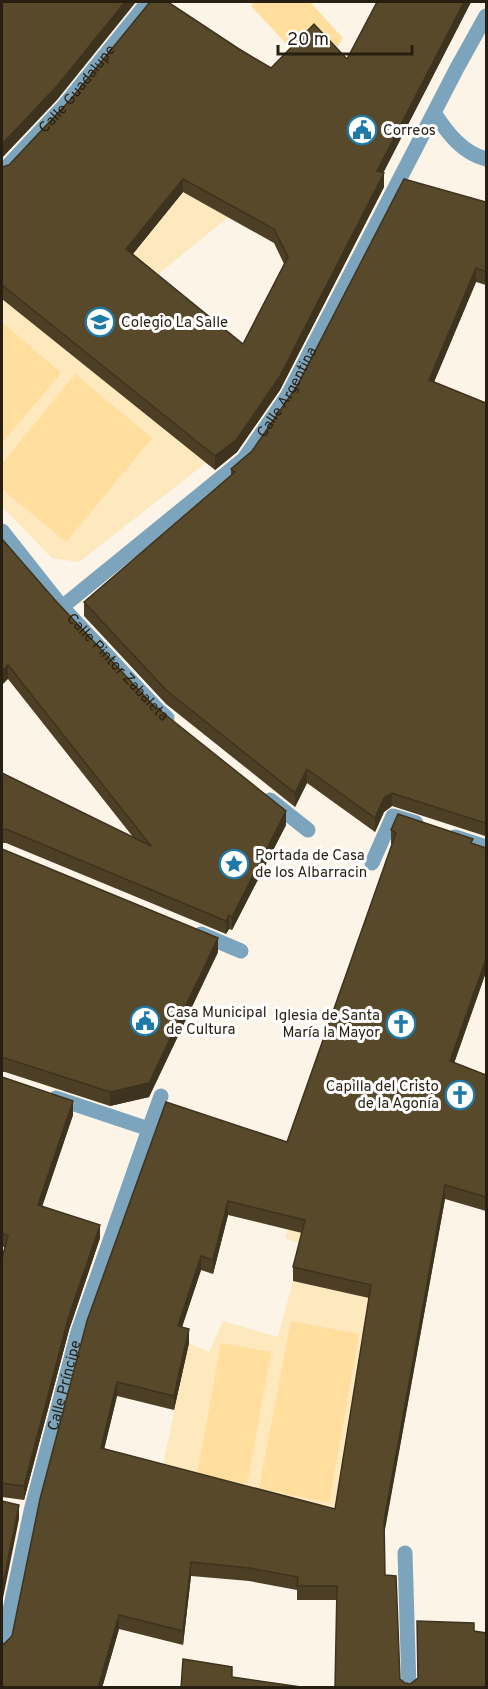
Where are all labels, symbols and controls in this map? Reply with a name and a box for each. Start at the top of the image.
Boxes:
scale bar [278,18,412,56]
text: 20 m [287,29,329,52]
street label: Calle Guadalupe [35,42,121,138]
public building icon: Correos [346,114,378,146]
place label: Correos [383,122,436,141]
school or university icon: Colegio La Salle [84,306,116,338]
place label: Colegio La Salle [121,314,228,333]
street label: Calle Argentina [253,344,322,442]
street label: Calle Pintor Zabaleta [62,610,172,726]
place label: Portada de Casa de los Albarracin [255,847,367,883]
place icon: Portada de Casa de los Albarracin [218,848,250,880]
place label: Casa Municipal de Cultura [166,1004,267,1040]
public building icon: Casa Municipal de Cultura [129,1005,161,1037]
place label: Iglesia de Santa María la Mayor [274,1007,380,1043]
church icon: Iglesia de Santa María la Mayor [385,1008,417,1040]
place label: Capilla del Cristo de la Agonía [326,1078,439,1114]
church icon: Capilla del Cristo de la Agonía [444,1079,476,1111]
street label: Calle Príncipe [44,1338,86,1433]

